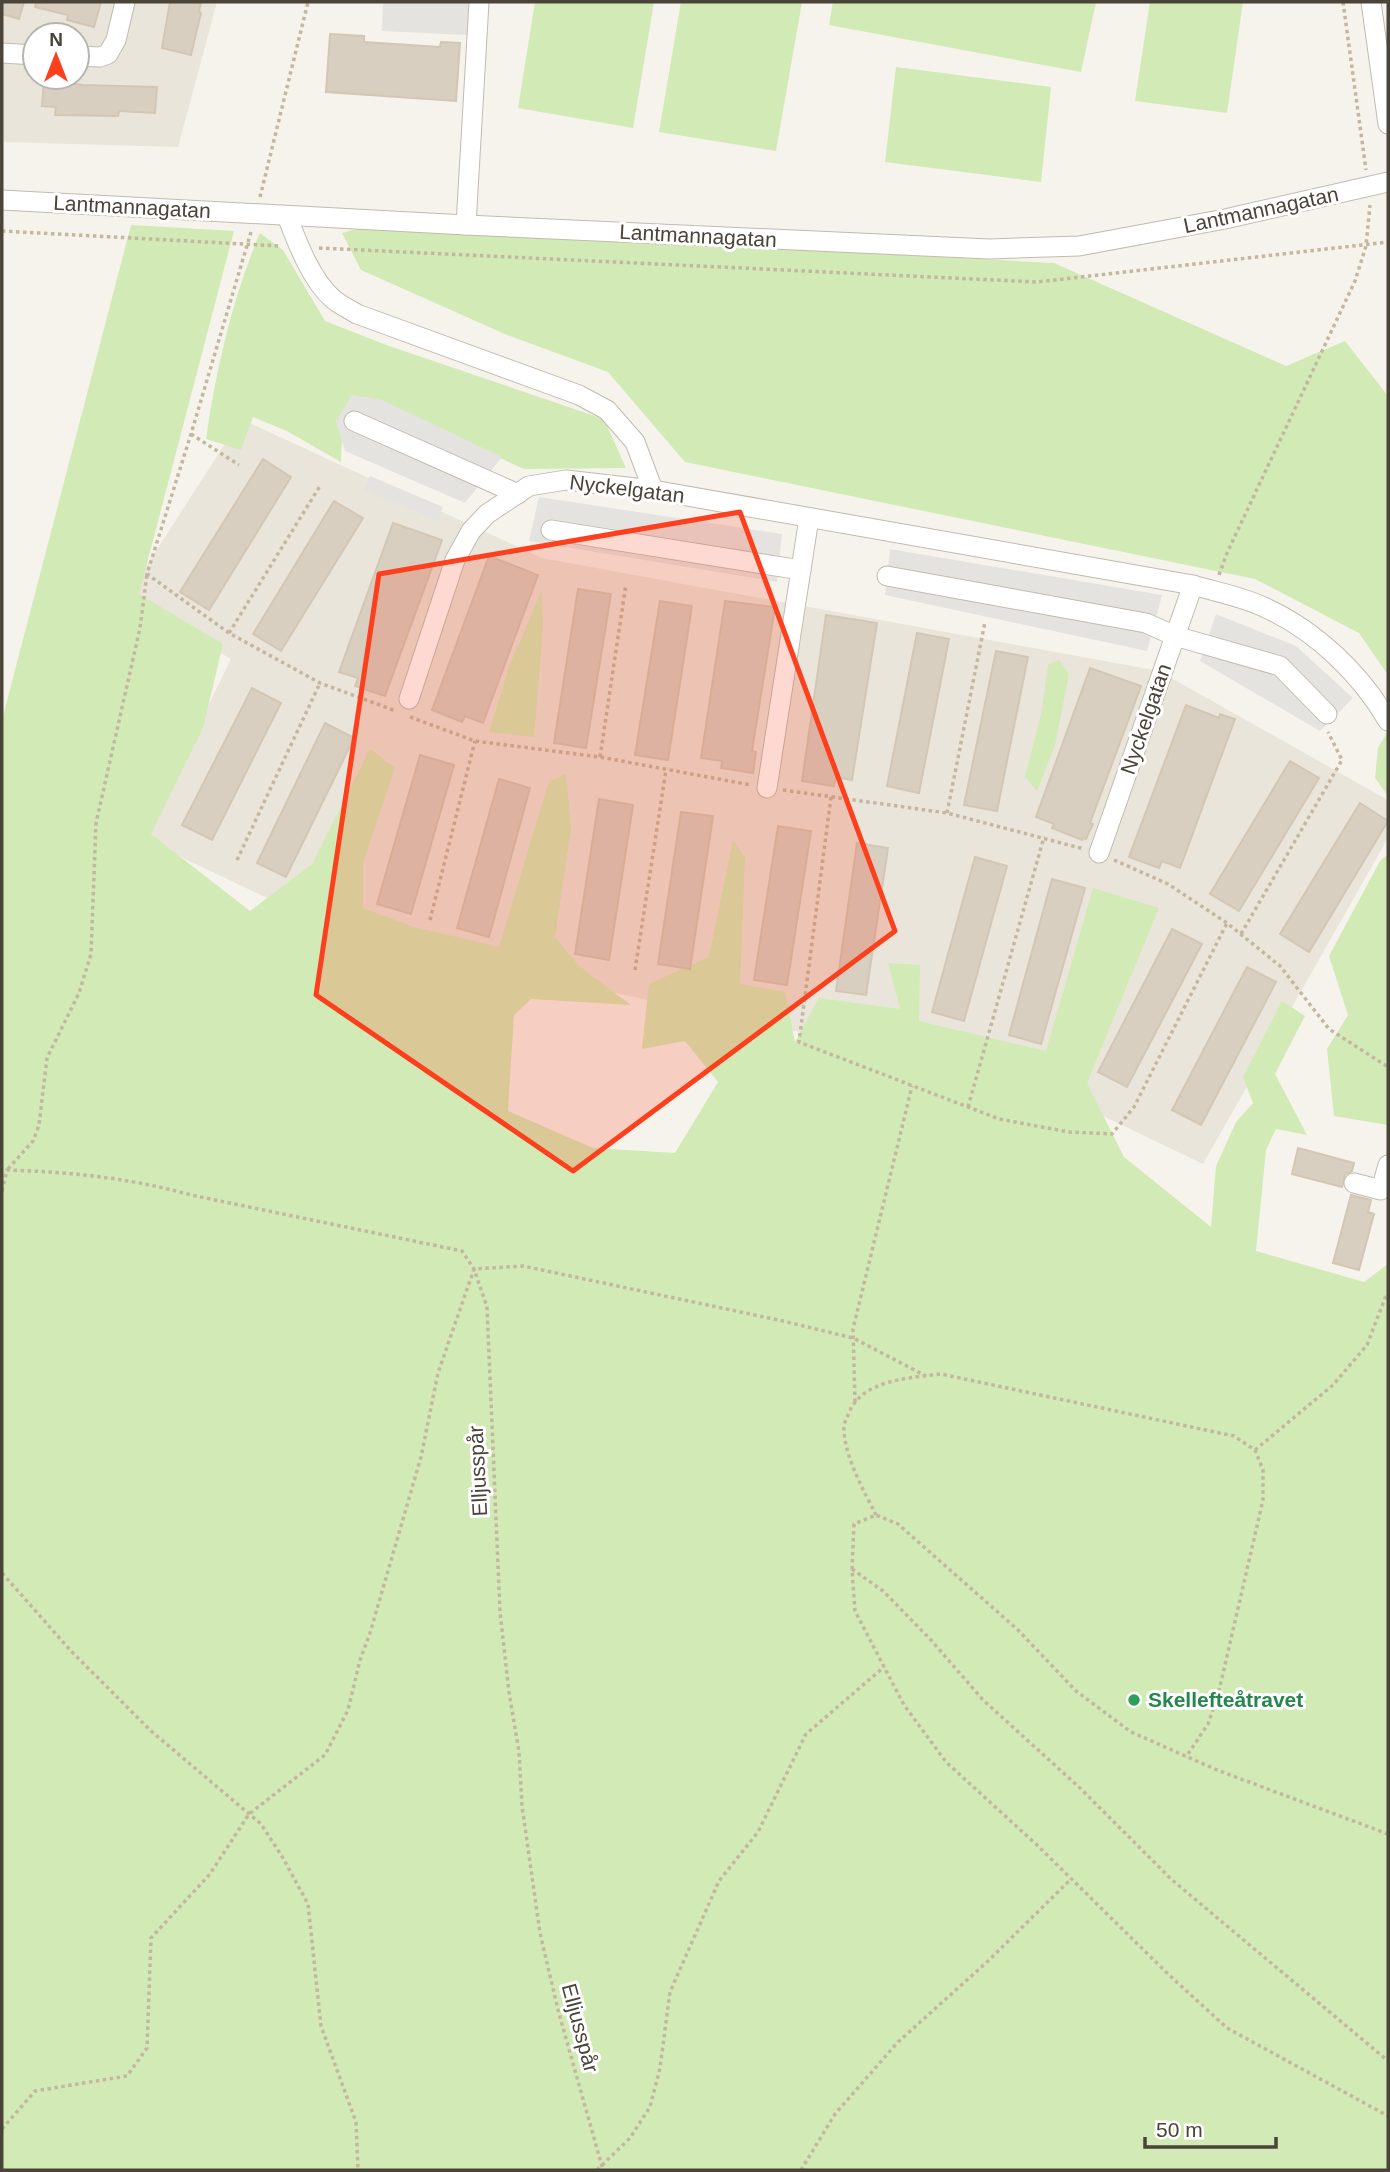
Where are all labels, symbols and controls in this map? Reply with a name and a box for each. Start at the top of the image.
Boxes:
north arrow [21,21,91,91]
text: N [49,29,63,50]
street label: Lantmannagatan [1181,182,1340,237]
street label: Lantmannagatan [53,191,211,222]
street label: Lantmannagatan [619,220,777,251]
street label: Nyckelgatan [568,470,686,507]
street label: Nyckelgatan [1116,660,1175,777]
street label: Elljusspår [464,1425,491,1517]
place label: Skellefteåtravet [1148,1688,1303,1711]
marker: Skellefteåtravet [1126,1692,1142,1708]
street label: Elljusspår [558,1981,603,2075]
scale bar [1145,2106,1276,2150]
text: 50 m [1156,2118,1203,2141]

